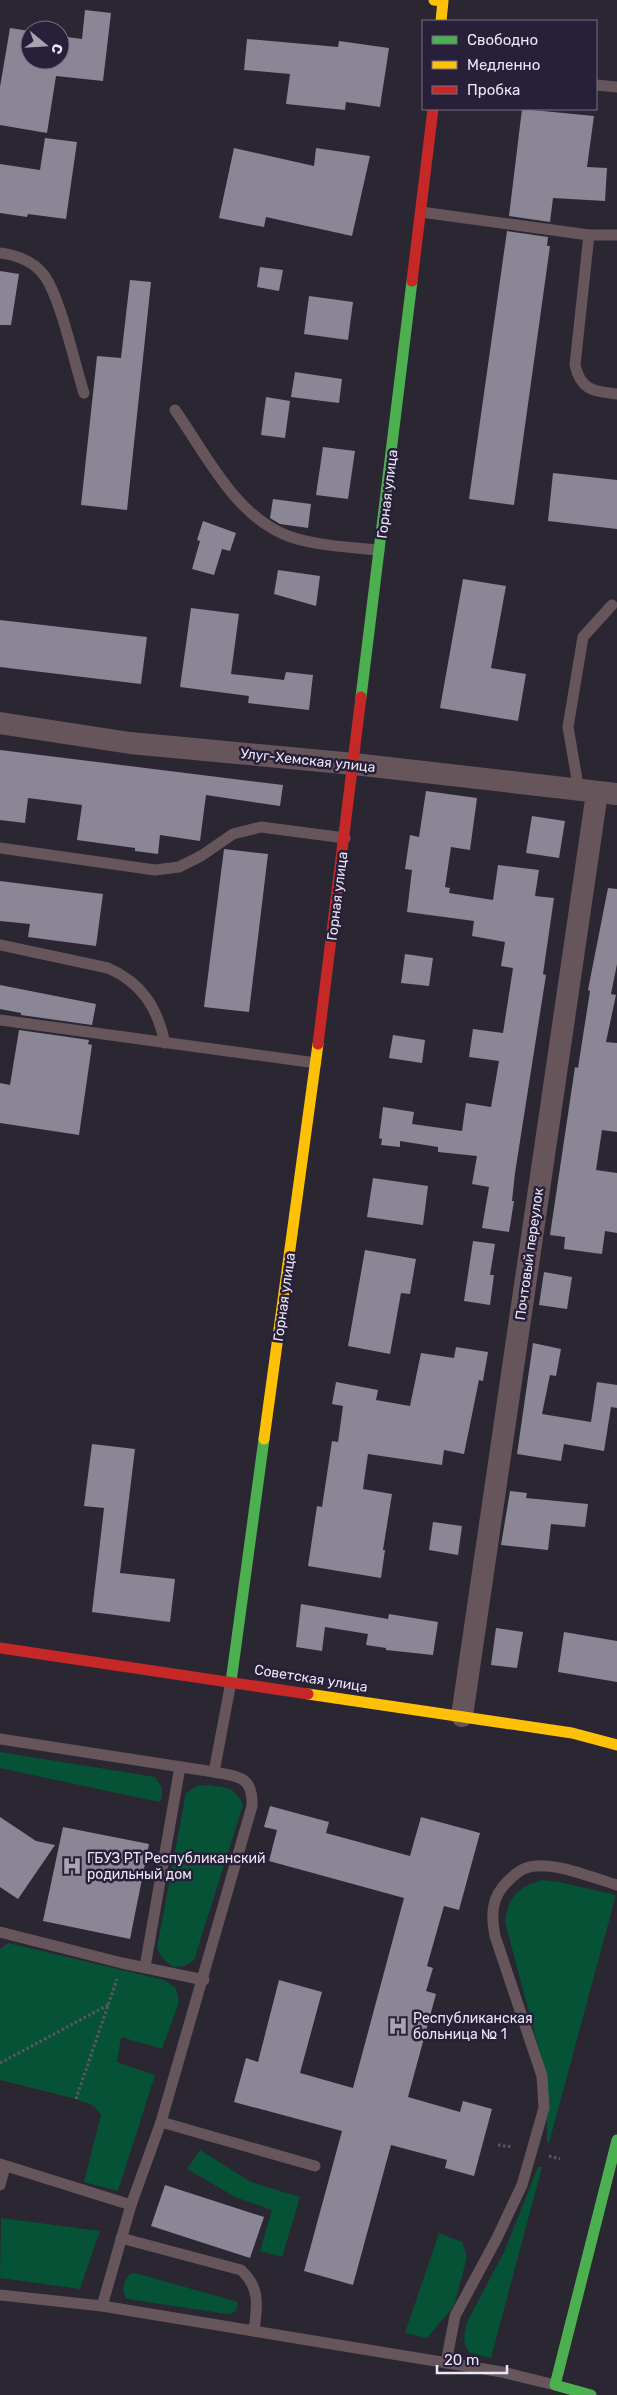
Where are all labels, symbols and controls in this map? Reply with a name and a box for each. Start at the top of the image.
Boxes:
north arrow [20,20,70,70]
legend [422,20,597,110]
text: Свободно [467,31,538,49]
text: С [47,42,66,56]
text: Медленно [467,56,540,74]
text: Пробка [467,81,520,99]
street label: Горная улица [374,449,401,540]
street label: Улуг-Хемская улица [240,745,376,776]
street label: Горная улица [324,851,351,942]
street label: Почтовый переулок [512,1186,547,1321]
street label: Горная улица [270,1252,299,1343]
street label: Советская улица [253,1661,369,1696]
place label: ГБУЗ РТ Республиканский родильный дом [87,1850,266,1883]
hospital icon: ГБУЗ РТ Республиканский родильный дом [61,1855,83,1877]
place label: Республиканская больница № 1 [413,2010,533,2043]
hospital icon: Республиканская больница № 1 [387,2015,409,2037]
scale bar [437,2342,507,2374]
text: 20 m [444,2351,479,2369]

